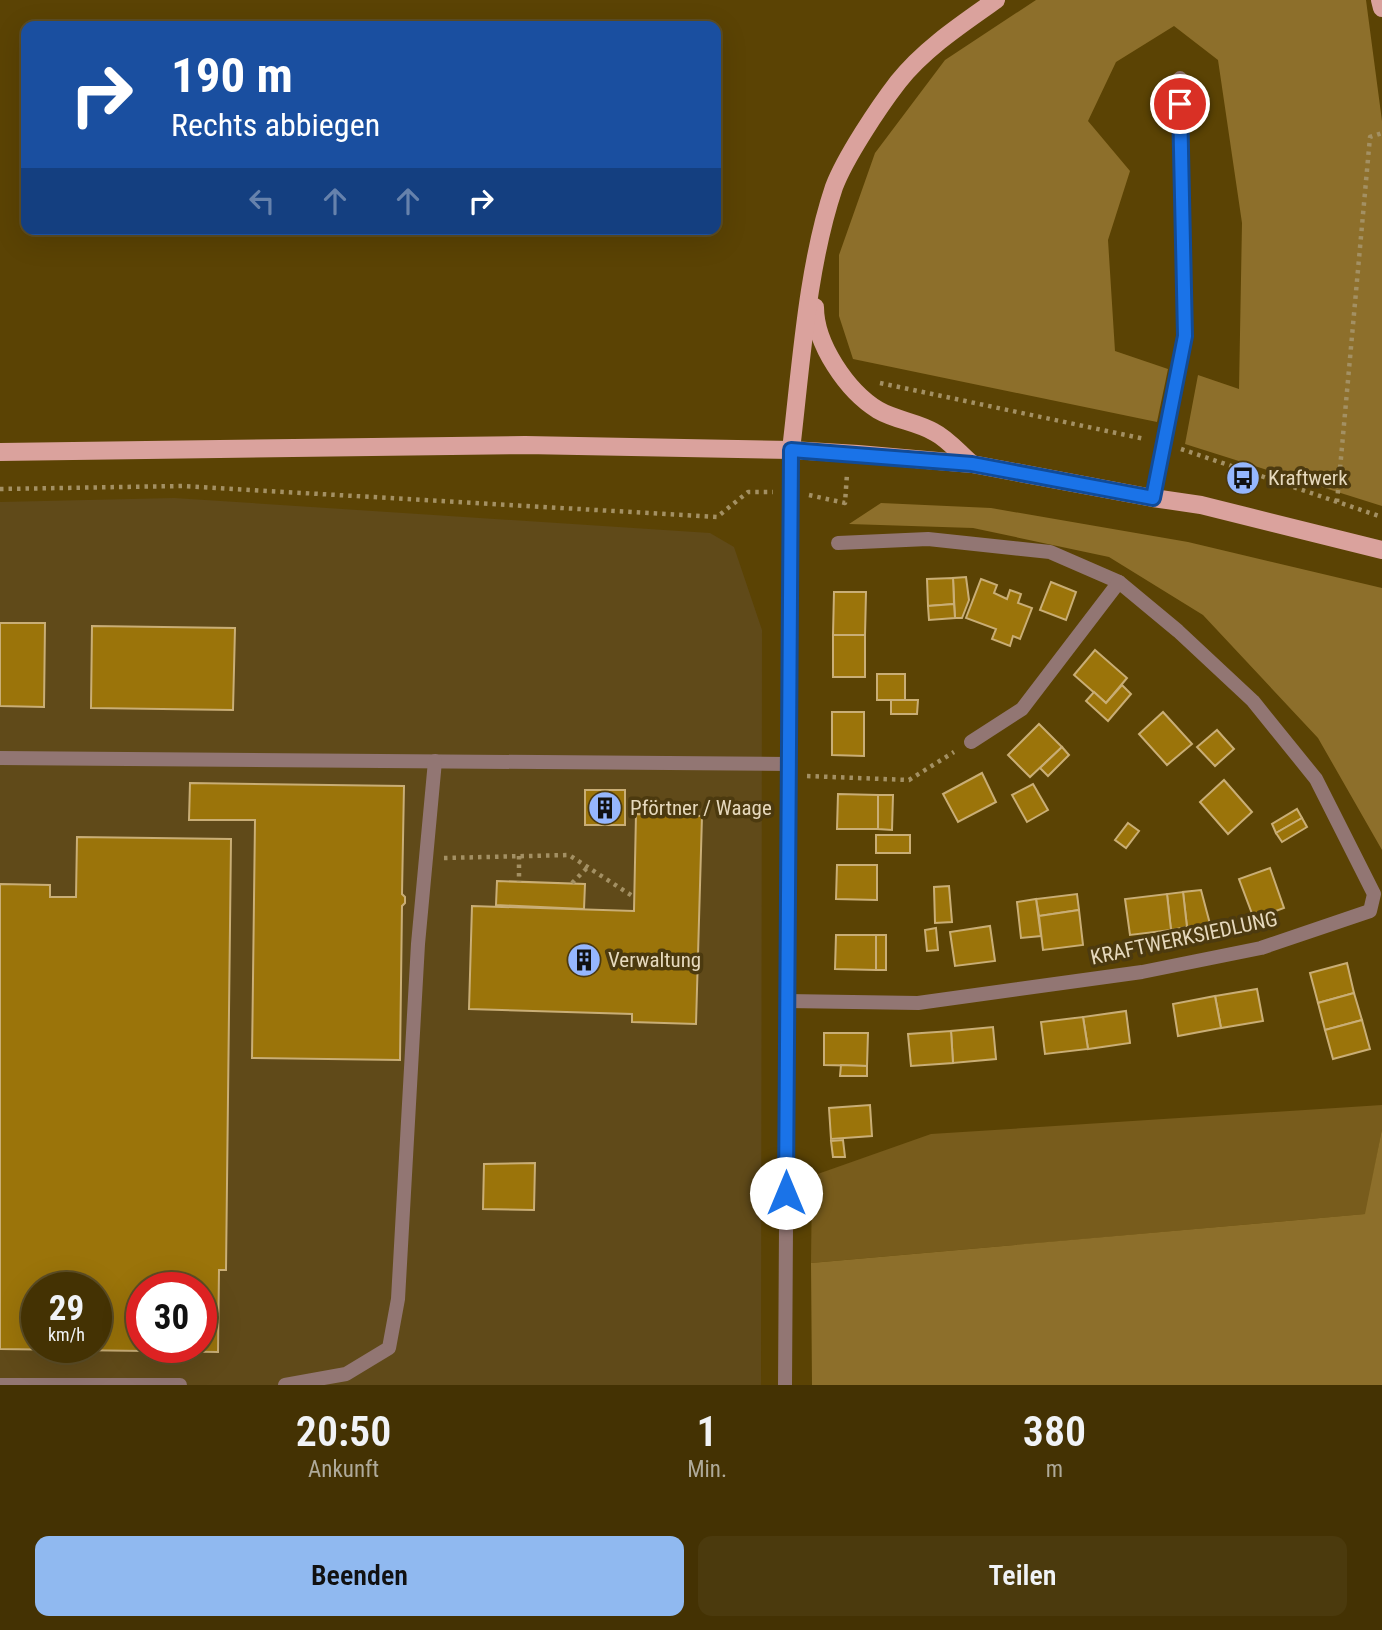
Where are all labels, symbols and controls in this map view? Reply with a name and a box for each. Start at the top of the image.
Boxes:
text: 190 m [171,47,293,104]
icon: right [56,49,147,140]
pin [1150,74,1210,134]
icon: arrive [1161,85,1199,123]
text: Rechts abbiegen [171,106,380,144]
icon: left [243,182,281,220]
icon: ahead [316,182,354,220]
icon: ahead [389,182,427,220]
icon: right [462,182,500,220]
bus stop icon: Kraftwerk [1224,459,1262,497]
place label: Kraftwerk [1268,466,1348,490]
building icon: Pförtner / Waage [586,789,624,827]
place label: Pförtner / Waage [630,796,772,820]
street label: KRAFTWERKSIEDLUNG [1088,906,1280,970]
building icon: Verwaltung [565,941,603,979]
place label: Verwaltung [608,948,701,972]
position arrow [749,1156,823,1230]
speed limit sign: 30 [126,1272,217,1363]
text: 29 [49,1288,84,1329]
text: km/h [48,1324,85,1345]
text: 20:50 [296,1407,391,1456]
text: 1 [697,1407,718,1456]
text: 380 [1023,1407,1086,1456]
text: Ankunft [308,1456,379,1483]
text: Min. [687,1456,727,1483]
text: m [1046,1456,1063,1483]
button: Beenden [35,1536,684,1616]
button: Teilen [698,1536,1347,1616]

